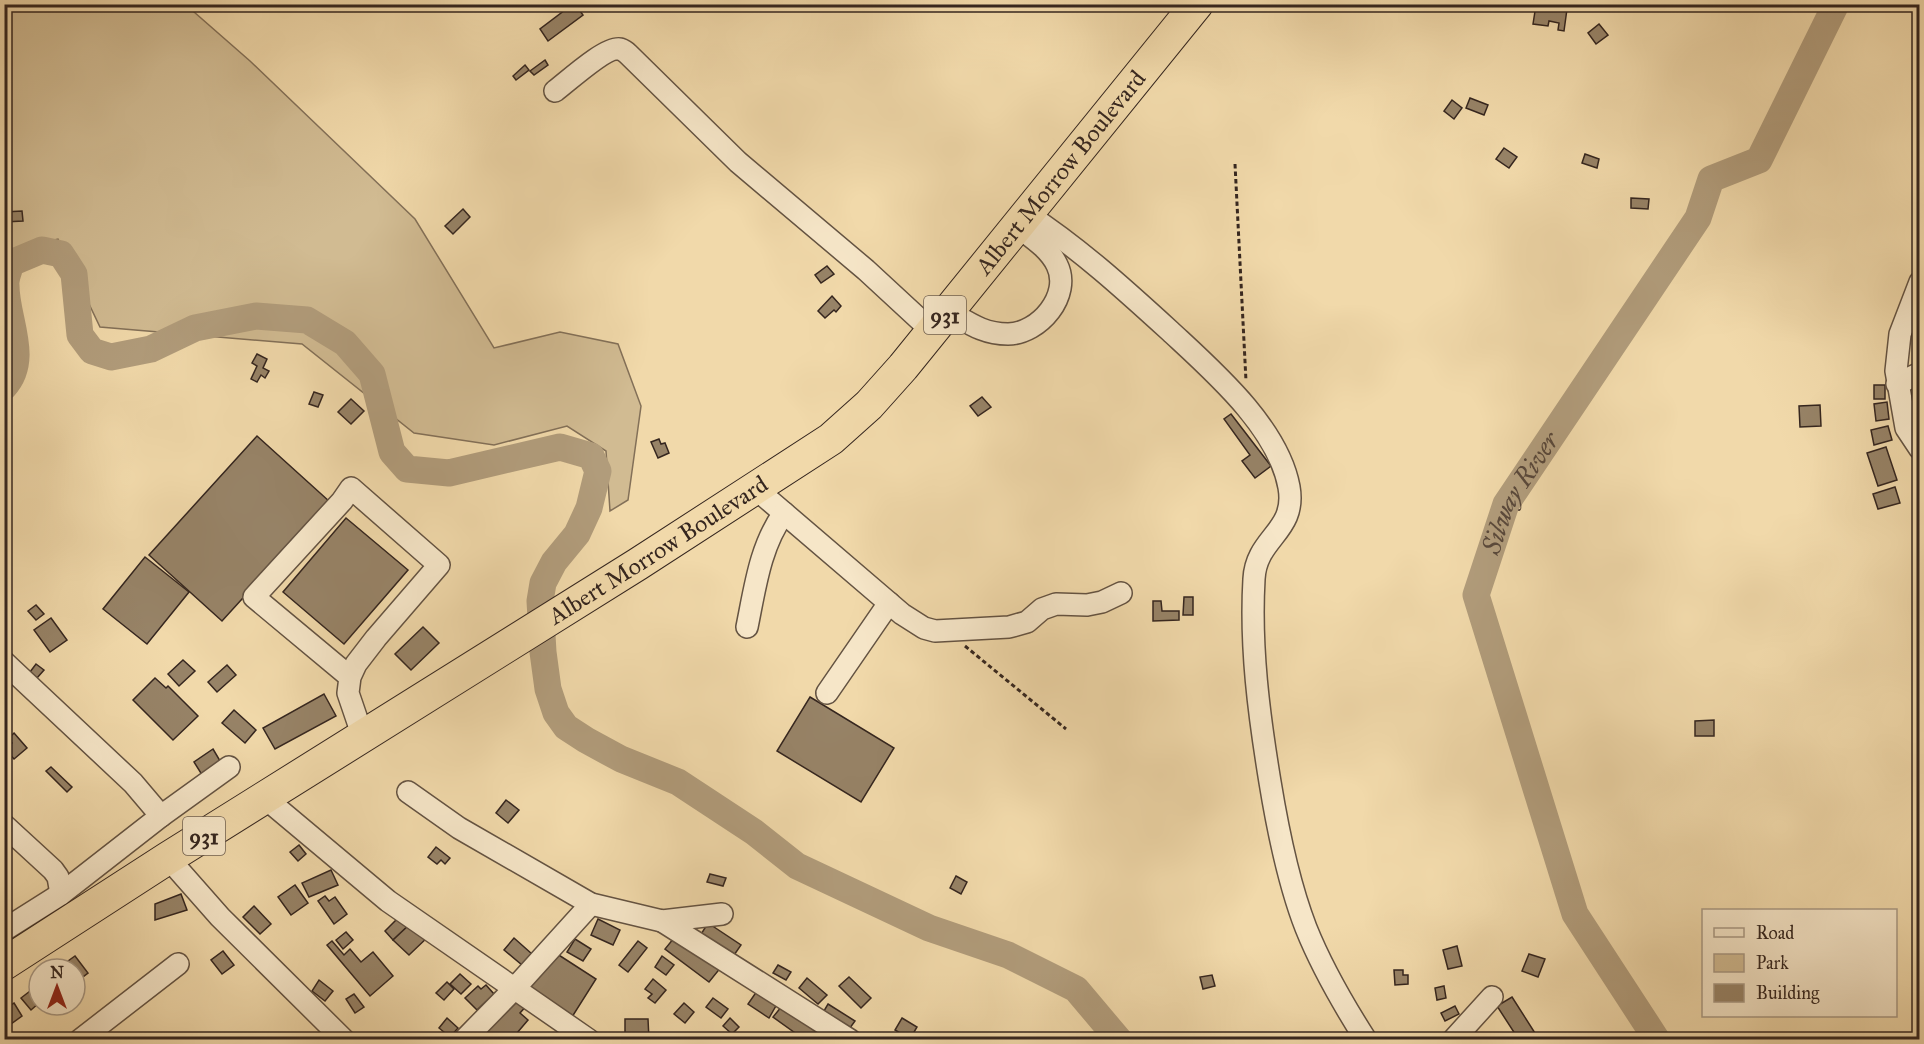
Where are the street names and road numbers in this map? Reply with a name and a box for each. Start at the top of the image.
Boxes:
street label: Albert Morrow Boulevard [968,64,1152,281]
road number: 931 [924,296,966,334]
street label: Albert Morrow Boulevard [542,469,773,632]
road number: 931 [183,817,225,855]

